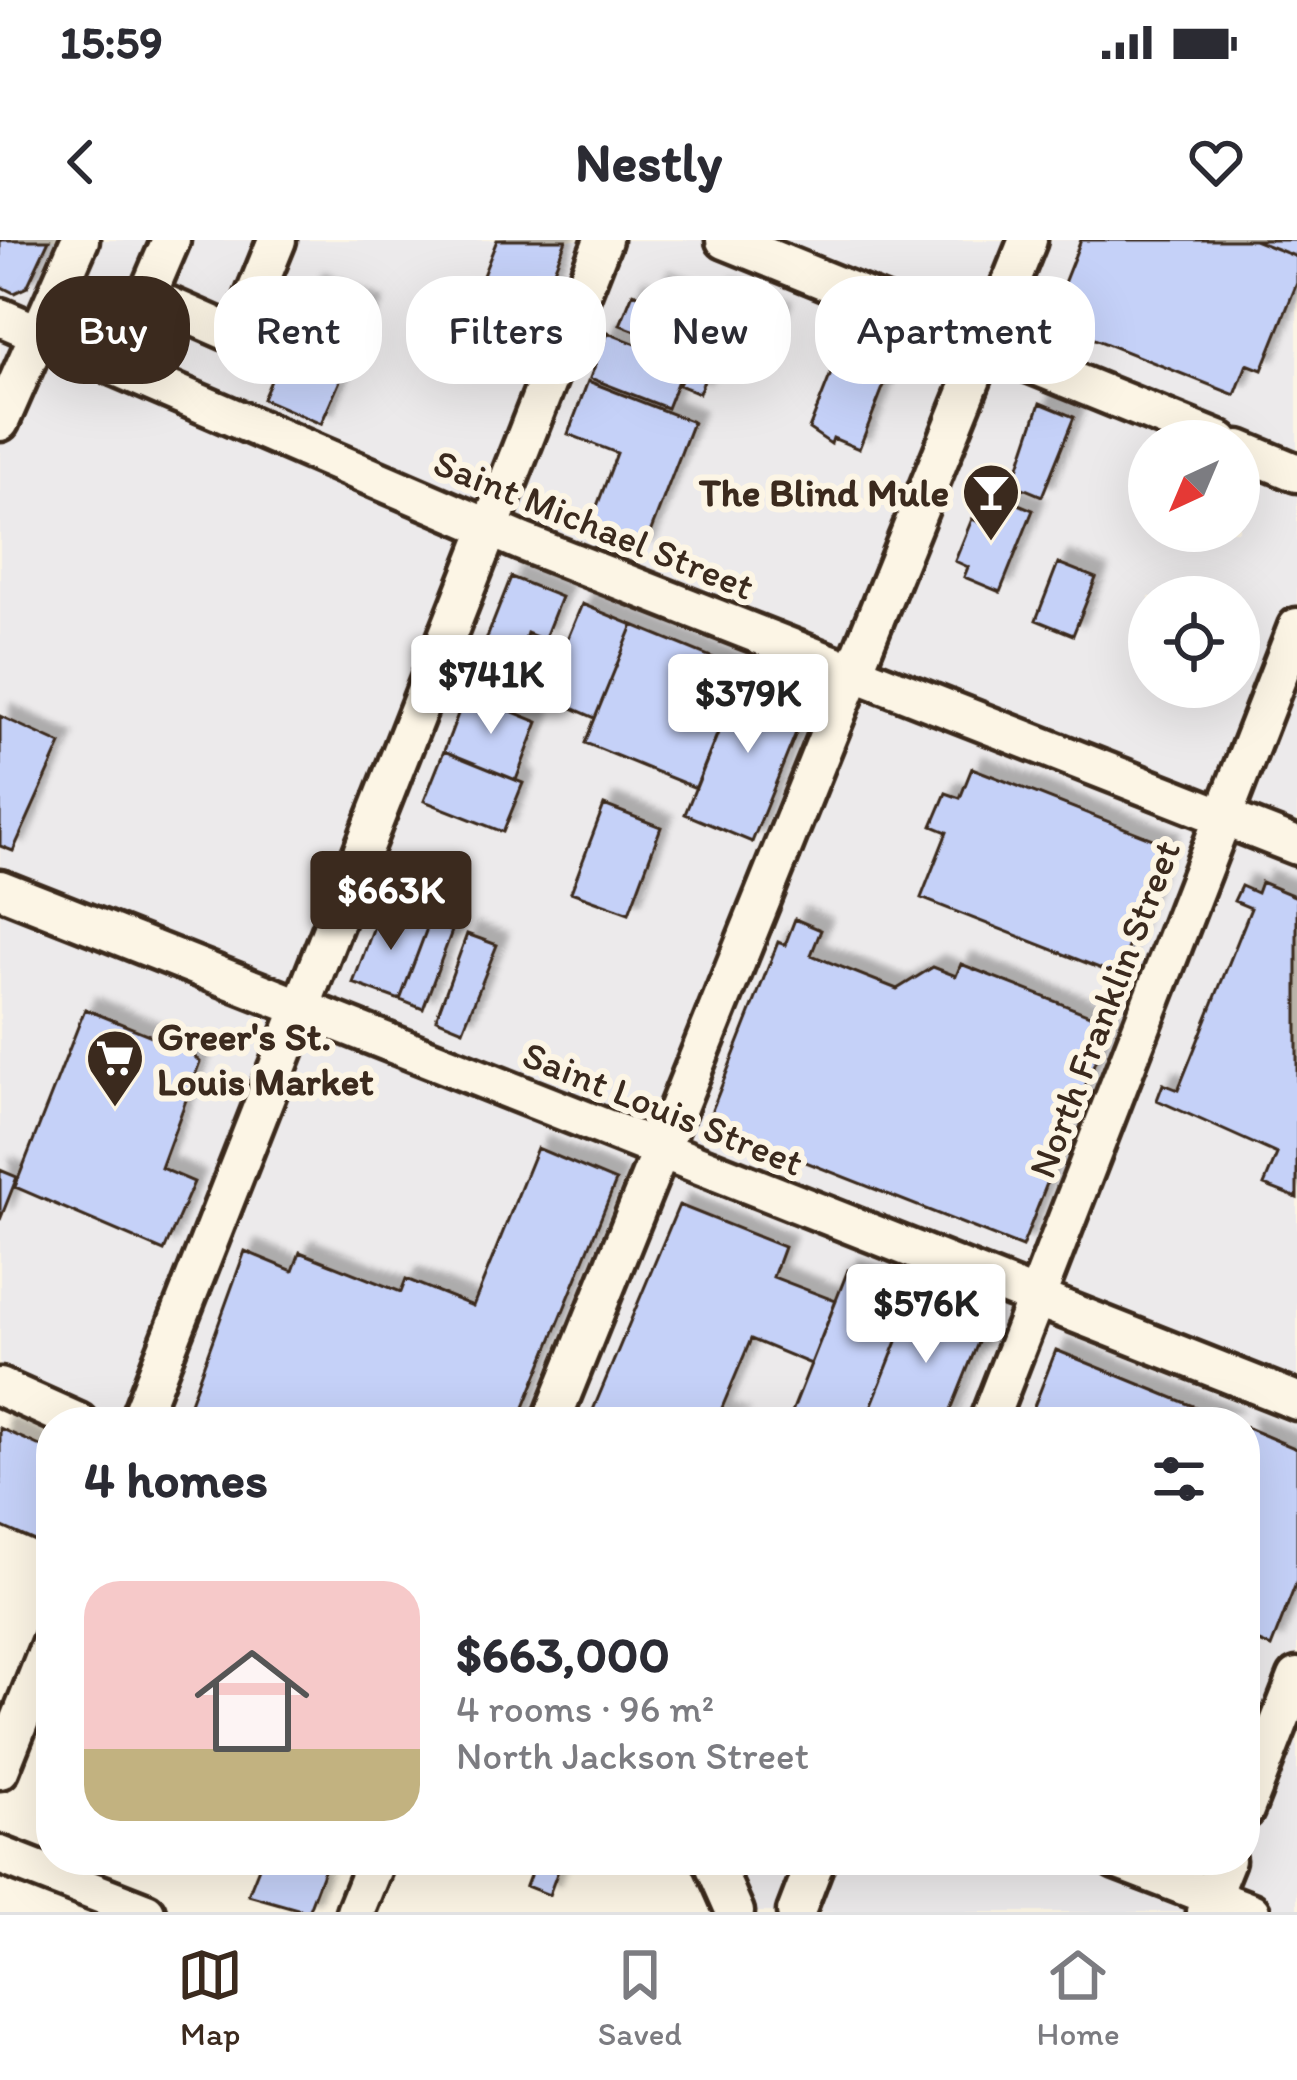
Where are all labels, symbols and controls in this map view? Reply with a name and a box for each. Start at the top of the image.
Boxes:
text: 15:59 [60,15,163,69]
icon: back [48,129,114,195]
icon: heart [1183,129,1249,195]
text: Nestly [575,130,722,195]
chip: Buy [36,276,190,384]
chip: Rent [214,276,382,384]
chip: Filters [406,276,606,384]
chip: New [630,276,791,384]
chip: Apartment [815,276,1095,384]
north arrow [1128,420,1260,552]
map controls [1128,420,1260,708]
street label: Saint Michael Street [427,438,761,610]
bar icon: The Blind Mule [960,461,1022,543]
place label: The Blind Mule [698,469,949,516]
button: locate [1128,576,1260,708]
pin: $741K [407,635,575,737]
text: $741K [438,650,544,697]
pin: $379K [664,654,832,756]
text: $379K [695,669,801,716]
street label: North Franklin Street [1018,834,1190,1184]
pin: $663K [307,851,475,953]
text: $663K [337,866,445,913]
place label: Greer's St. Louis Market [157,1013,374,1105]
supermarket icon: Greer's St. Louis Market [84,1027,146,1109]
street label: Saint Louis Street [516,1030,810,1186]
pin: $576K [842,1264,1010,1366]
text: $576K [873,1279,979,1326]
icon: filters [1146,1446,1212,1512]
text: 4 homes [84,1449,268,1510]
text: $663,000 [456,1624,670,1685]
icon: home [180,1629,324,1773]
text: 4 rooms · 96 m² [456,1685,714,1732]
text: North Jackson Street [456,1732,809,1779]
tab: Map [177,1942,243,2053]
tab: Saved [598,1942,682,2053]
tab: Home [1037,1942,1120,2053]

